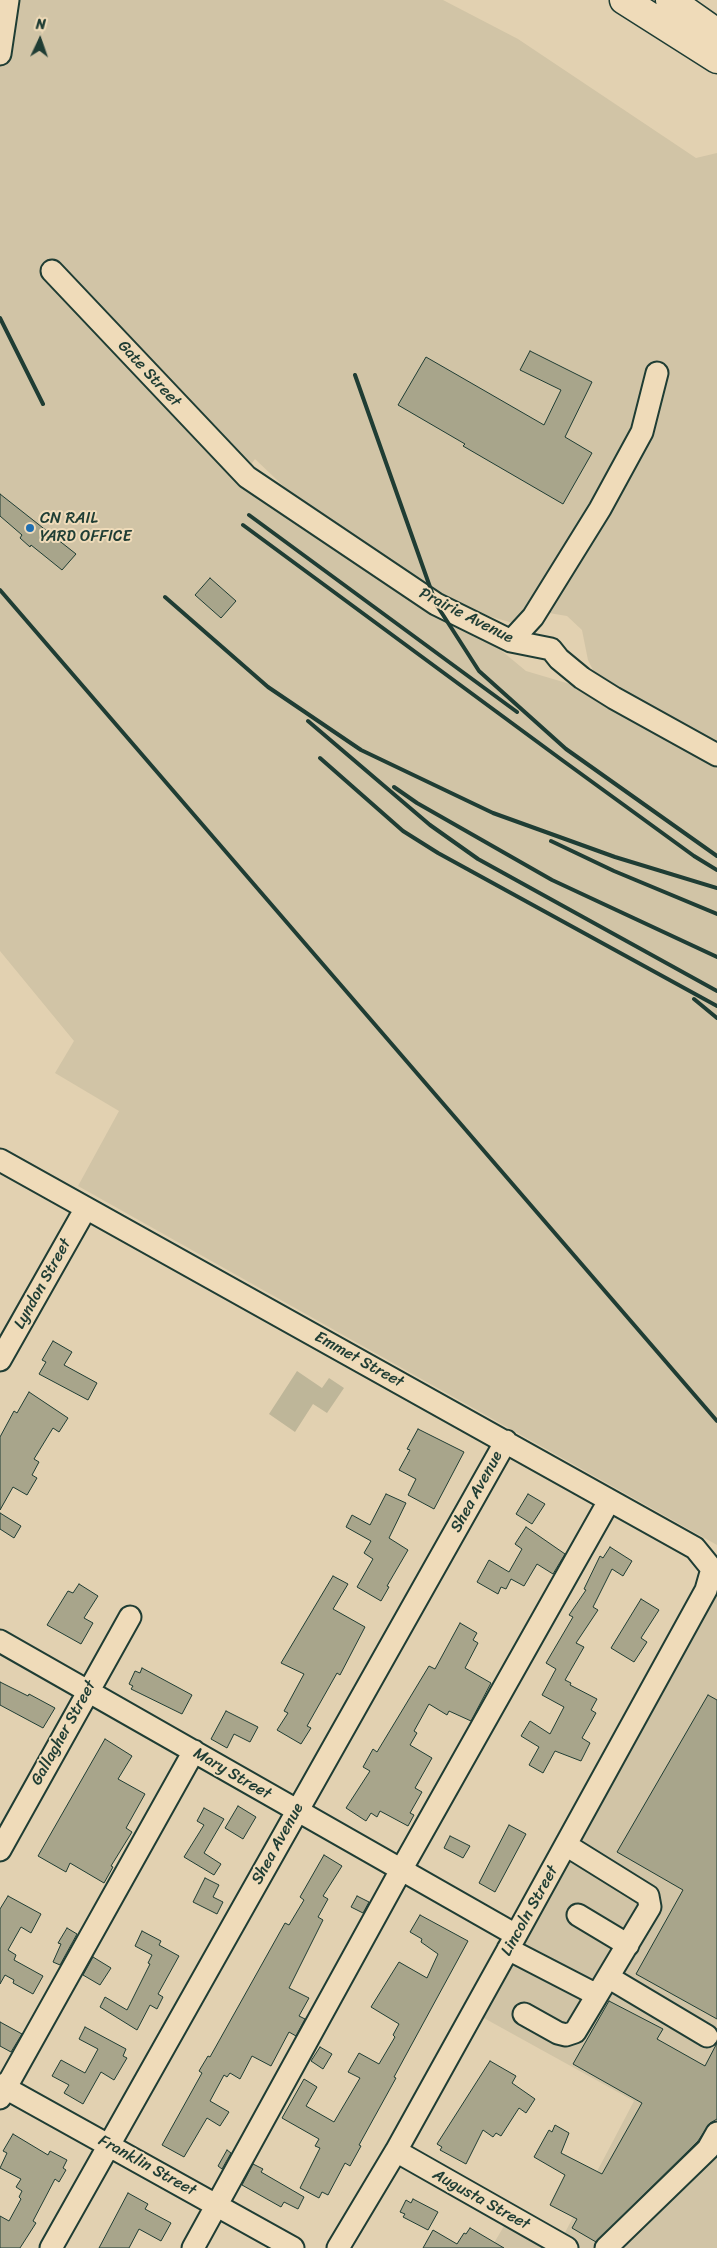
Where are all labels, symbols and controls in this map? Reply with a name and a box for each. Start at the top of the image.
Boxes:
text: N [35,12,46,37]
north arrow [15,15,65,65]
street label: Gate Street [113,337,185,411]
place label: CN RAIL YARD OFFICE [40,509,131,547]
marker: CN RAIL YARD OFFICE [24,522,36,534]
street label: Prairie Avenue [416,584,516,648]
street label: Lyndon Street [10,1236,76,1332]
street label: Emmet Street [311,1328,407,1392]
street label: Shea Avenue [447,1448,507,1536]
street label: Gallagher Street [27,1677,101,1789]
street label: Mary Street [190,1744,274,1804]
street label: Shea Avenue [248,1800,308,1888]
street label: Lincoln Street [497,1862,563,1960]
street label: Franklin Street [95,2131,199,2201]
street label: Augusta Street [429,2165,533,2235]

